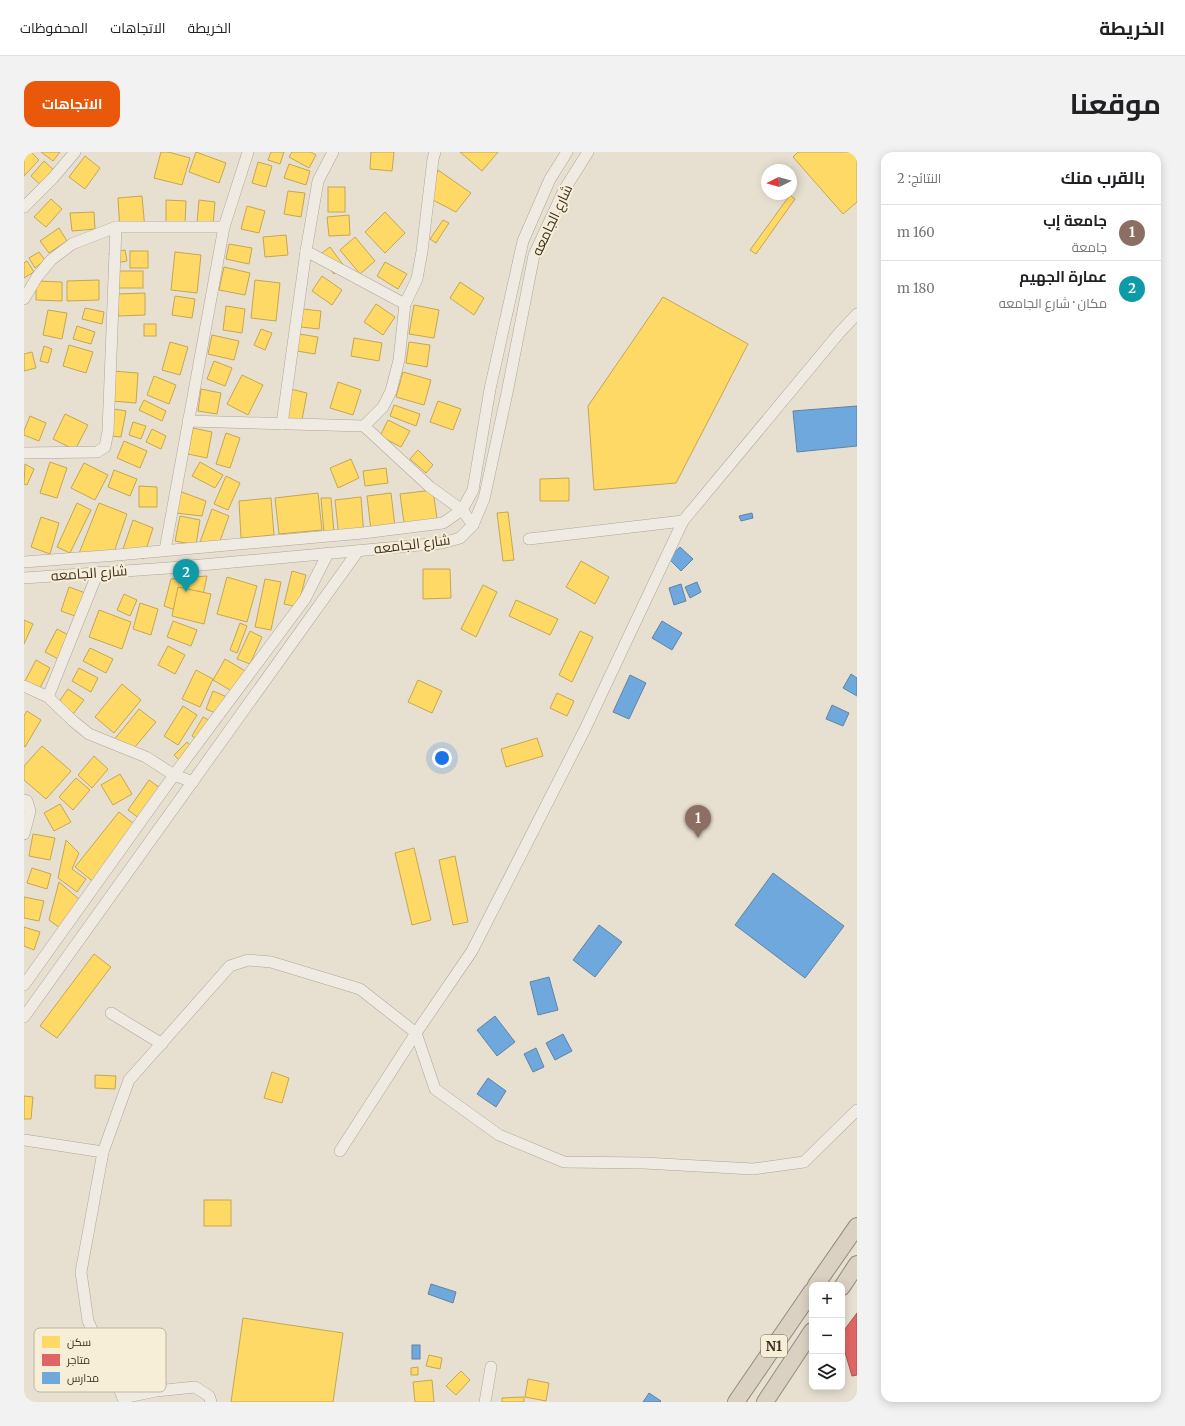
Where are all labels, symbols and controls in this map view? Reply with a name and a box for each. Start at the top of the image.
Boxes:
text: الخريطة [1099,16,1165,40]
text: المحفوظات [20,19,88,37]
text: الاتجاهات [110,19,166,37]
text: الخريطة [188,19,231,37]
button: الاتجاهات [24,81,120,127]
text: موقعنا [1070,86,1161,122]
north arrow [761,164,797,200]
text: بالقرب منك [1061,167,1145,189]
text: النتائج: 2 [897,170,941,187]
street label: شارع الجامعه [528,181,576,259]
text: جامعة إب [1043,211,1107,230]
text: 160 m [897,224,935,241]
text: 1 [1129,224,1135,241]
text: جامعة [1072,239,1107,256]
text: عمارة الجهيم [1019,267,1107,286]
text: 180 m [897,280,935,297]
text: 2 [1128,280,1136,297]
text: مكان · شارع الجامعه [999,295,1107,312]
street label: شارع الجامعه [373,530,451,558]
pin: 2 [173,559,199,592]
street label: شارع الجامعه [50,561,128,585]
your location [432,748,452,768]
pin: 1 [685,805,711,838]
map controls [809,1282,845,1390]
button: + [809,1282,845,1318]
button: − [809,1318,845,1354]
legend [34,1328,166,1392]
text: سكن [67,1335,91,1349]
road number: N1 [761,1335,787,1357]
text: متاجر [66,1353,90,1367]
button: layers [809,1354,845,1390]
text: مدارس [67,1371,99,1385]

